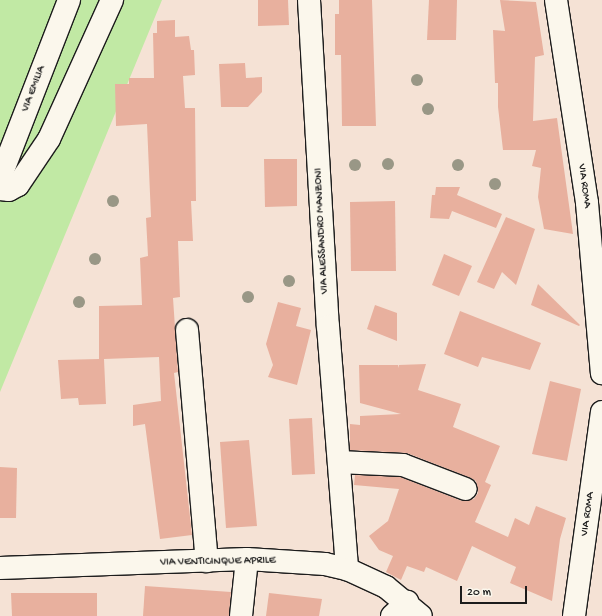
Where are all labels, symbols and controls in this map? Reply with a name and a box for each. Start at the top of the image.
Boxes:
street label: VIA EMILIA [19,64,49,114]
street label: VIA ROMA [574,163,594,209]
street label: VIA ALESSANDRO MANZONI [312,168,332,294]
street label: VIA ROMA [578,491,598,537]
street label: VIA VENTICINQUE APRILE [160,554,276,570]
scale bar [462,578,529,604]
text: 20 m [467,586,491,600]

